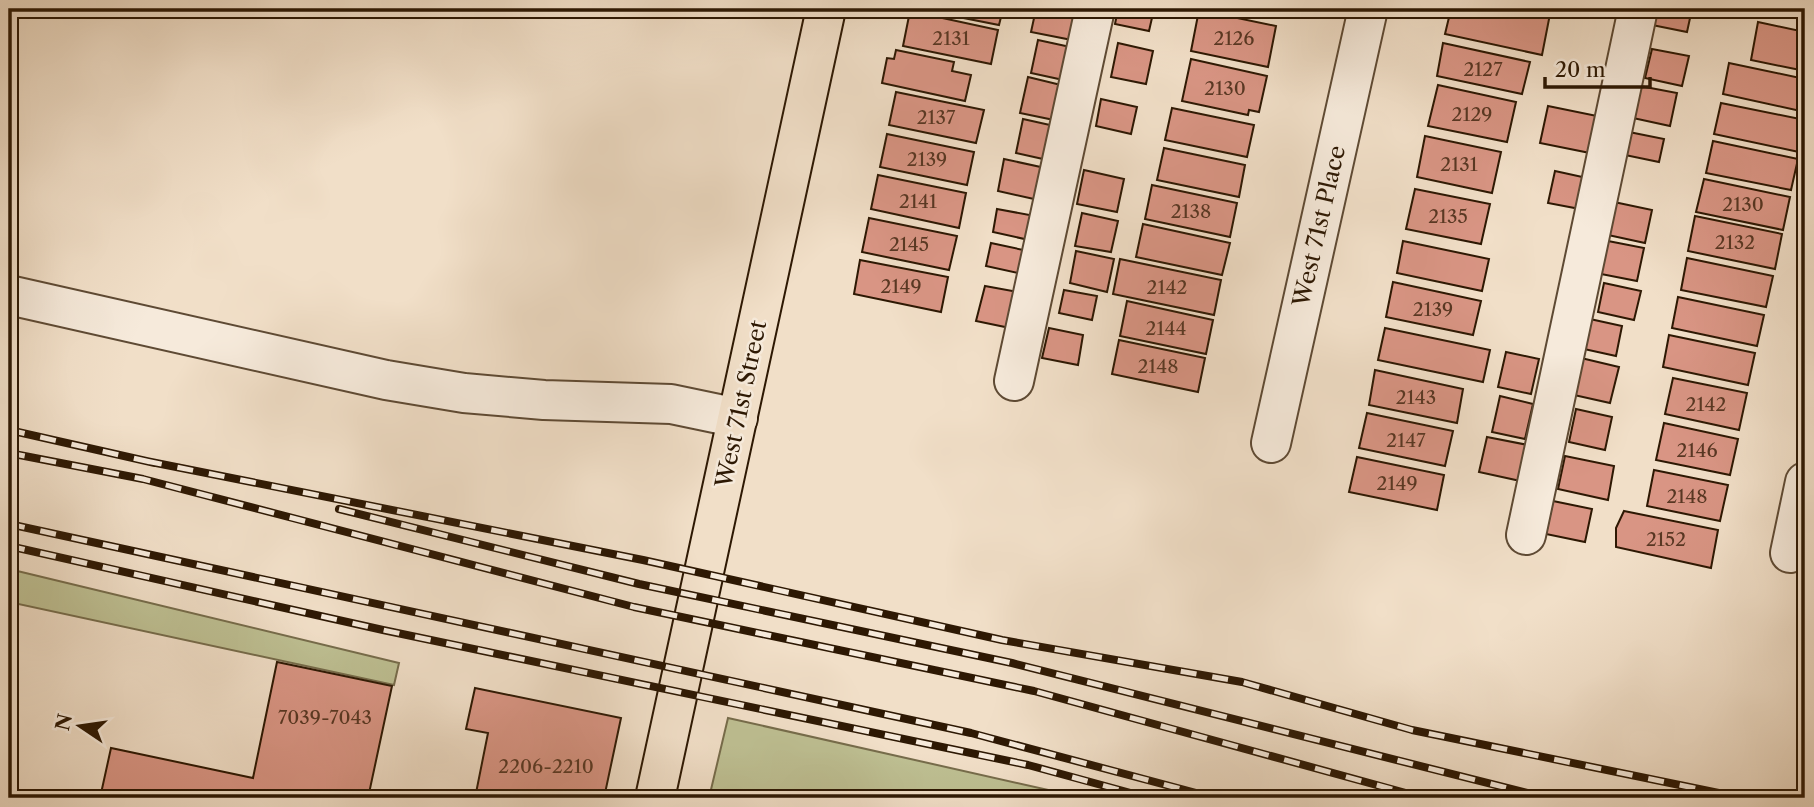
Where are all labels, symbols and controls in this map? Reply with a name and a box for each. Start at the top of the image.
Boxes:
house number: 2131 [932,27,970,50]
house number: 2126 [1214,27,1254,50]
scale bar [1545,46,1650,90]
text: 20 m [1555,57,1606,82]
house number: 2127 [1463,58,1503,81]
house number: 2130 [1204,77,1246,100]
house number: 2129 [1452,103,1492,126]
house number: 2137 [917,106,956,129]
street label: West 71st Place [1287,143,1351,310]
house number: 2139 [907,148,947,171]
house number: 2131 [1440,153,1478,176]
house number: 2141 [899,190,937,213]
house number: 2130 [1722,193,1764,216]
house number: 2138 [1171,200,1211,223]
house number: 2135 [1428,205,1468,228]
house number: 2132 [1715,231,1755,254]
house number: 2145 [889,233,929,256]
house number: 2149 [880,275,922,298]
house number: 2142 [1147,276,1187,299]
house number: 2139 [1413,298,1453,321]
house number: 2144 [1146,317,1186,340]
street label: West 71st Street [709,318,772,491]
house number: 2148 [1137,355,1179,378]
house number: 2143 [1396,386,1436,409]
house number: 2142 [1686,393,1726,416]
house number: 2147 [1386,429,1426,452]
house number: 2146 [1676,439,1718,462]
house number: 2149 [1376,472,1418,495]
house number: 2148 [1666,485,1708,508]
house number: 2152 [1646,528,1686,551]
north arrow [46,692,116,762]
house number: 7039-7043 [278,706,372,729]
text: N [51,712,77,733]
house number: 2206-2210 [498,755,594,778]

